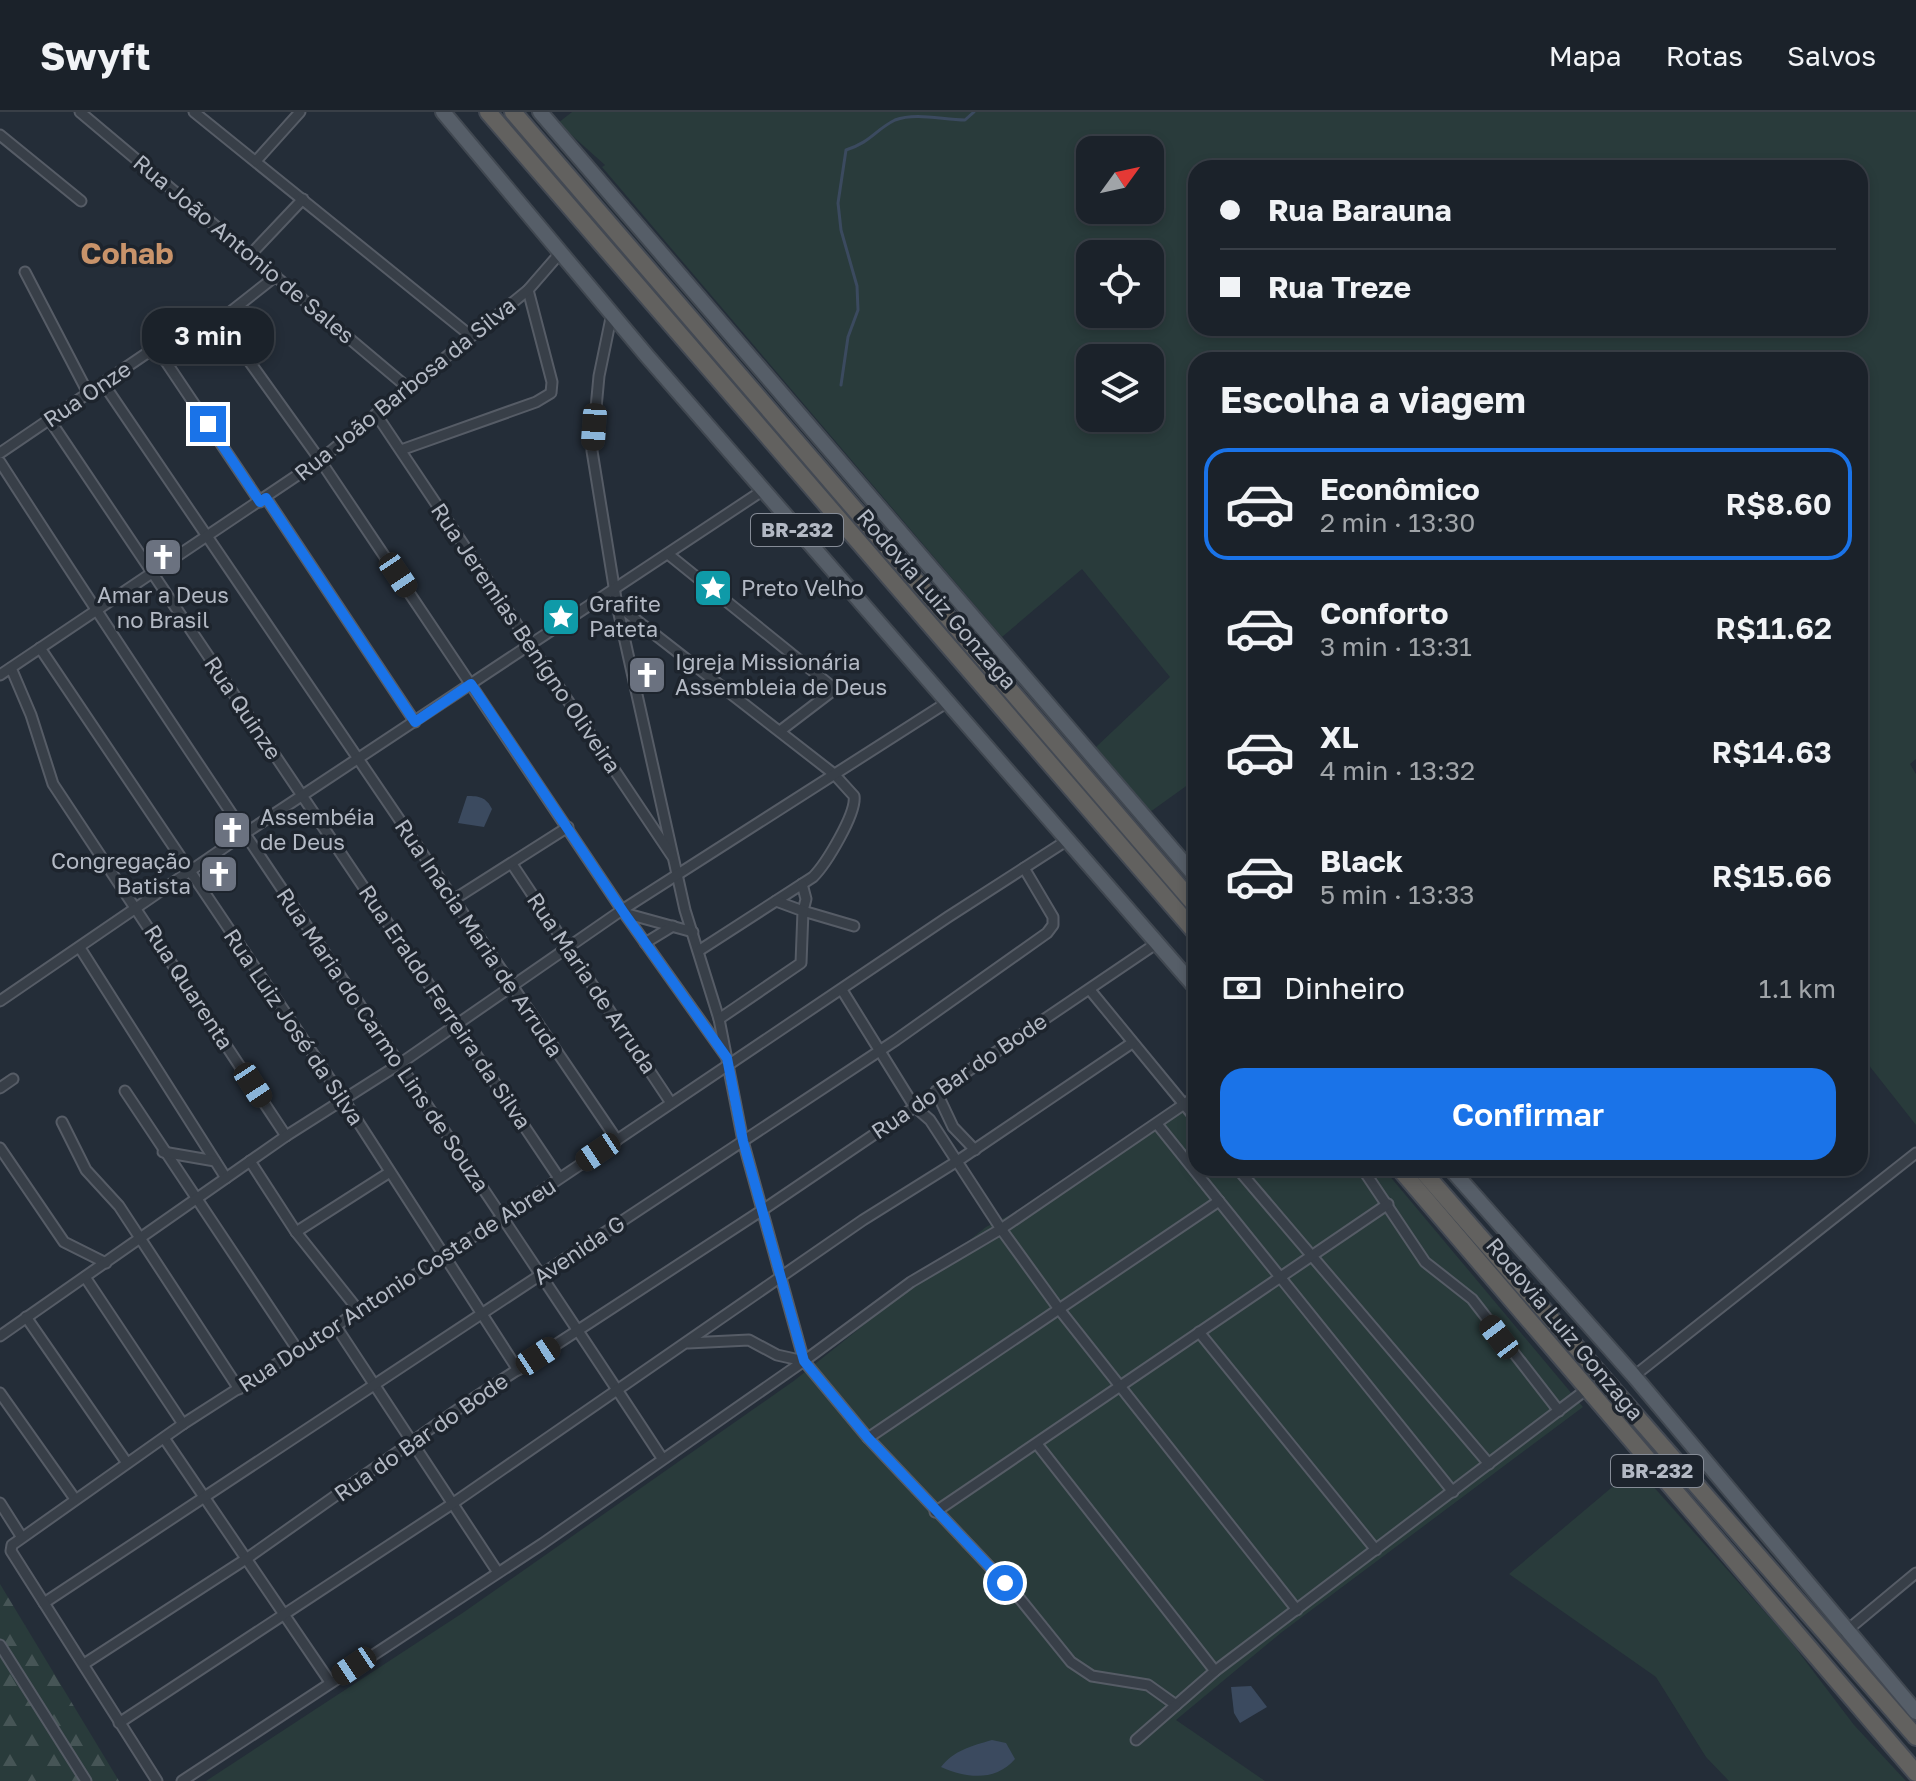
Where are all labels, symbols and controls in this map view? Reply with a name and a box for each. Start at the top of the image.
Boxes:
text: Swyft [40,33,150,78]
text: Mapa [1549,39,1622,72]
text: Rotas [1666,39,1743,72]
text: Salvos [1787,39,1876,72]
north arrow [1076,136,1164,224]
map controls [1076,136,1164,432]
street label: Rua João Antonio de Sales [128,148,360,349]
text: Rua Barauna [1268,192,1452,228]
district label: Cohab [80,235,174,271]
button: locate [1076,240,1164,328]
text: Rua Treze [1268,269,1411,305]
street label: Rua João Barbosa da Silva [289,291,521,486]
callout: 3 min [142,308,274,364]
text: 3 min [174,320,242,351]
button: layers [1076,344,1164,432]
street label: Rua Onze [38,355,136,433]
text: Escolha a viagem [1220,378,1526,421]
car [580,402,608,452]
route end [190,406,226,442]
icon: car [1224,468,1296,540]
text: Econômico [1320,471,1480,507]
text: R$8.60 [1725,486,1832,522]
street label: Rua Jeremias Benígno Oliveira [426,498,627,778]
street label: Rodovia Luiz Gonzaga [852,503,1023,694]
text: 2 min · 13:30 [1320,507,1475,538]
road number: BR-232 [751,514,843,546]
church icon: Amar a Deus no Brasil [142,536,184,578]
car [375,548,421,602]
place icon: Preto Velho [692,567,734,609]
place label: Preto Velho [741,574,864,601]
place label: Amar a Deus no Brasil [97,581,229,633]
place label: Grafite Pateta [589,590,661,642]
icon: car [1224,592,1296,664]
text: Conforto [1320,595,1449,631]
place icon: Grafite Pateta [540,596,582,638]
text: R$11.62 [1715,610,1832,646]
text: 3 min · 13:31 [1320,631,1472,662]
place label: Igreja Missionária Assembleia de Deus [675,648,887,700]
street label: Rua Quinze [199,651,288,765]
church icon: Igreja Missionária Assembleia de Deus [626,654,668,696]
icon: car [1224,716,1296,788]
text: XL [1320,719,1359,755]
text: R$14.63 [1711,734,1832,770]
text: 4 min · 13:32 [1320,755,1475,786]
place label: Assembéia de Deus [260,803,375,855]
church icon: Assembéia de Deus [211,809,253,851]
street label: Rua Inacia Maria de Arruda [390,814,569,1062]
icon: car [1224,840,1296,912]
text: Black [1320,843,1403,879]
place label: Congregação Batista [51,847,191,899]
church icon: Congregação Batista [198,853,240,895]
text: R$15.66 [1712,858,1832,894]
text: 5 min · 13:33 [1320,879,1474,910]
street label: Rua Eraldo Ferreira da Silva [354,880,537,1134]
street label: Rua Maria do Carmo Lins de Souza [271,883,496,1197]
street label: Rua Maria de Arruda [522,887,663,1078]
street label: Rua Quarenta [139,919,240,1054]
street label: Rua Luiz José da Silva [219,923,370,1130]
icon: cash [1220,966,1264,1010]
text: Dinheiro [1284,970,1405,1006]
text: 1.1 km [1759,973,1836,1004]
street label: Rua do Bar do Bode [866,1007,1052,1144]
car [230,1058,276,1112]
button: Confirmar [1220,1068,1836,1160]
car [571,1129,625,1175]
street label: Rua Doutor Antonio Costa de Abreu [233,1172,560,1397]
street label: Avenida G [528,1209,630,1290]
street label: Rodovia Luiz Gonzaga [1481,1232,1650,1426]
car [1475,1311,1523,1363]
car [511,1333,565,1379]
street label: Rua do Bar do Bode [329,1367,513,1507]
road number: BR-232 [1611,1455,1703,1487]
route start [987,1565,1023,1601]
car [327,1643,381,1689]

